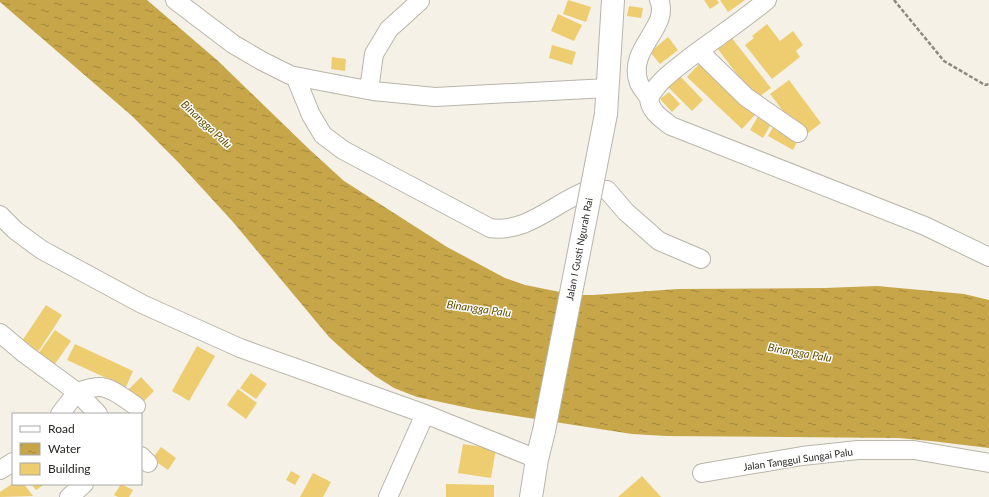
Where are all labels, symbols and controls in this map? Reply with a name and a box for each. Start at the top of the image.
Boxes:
water label: Binangga Palu [179,97,235,151]
street label: Jalan I Gusti Ngurah Rai [563,197,595,301]
water label: Binangga Palu [446,297,512,319]
water label: Binangga Palu [767,340,833,364]
legend [12,413,142,485]
text: Road [48,421,75,436]
text: Water [48,441,81,456]
street label: Jalan Tanggul Sungai Palu [742,445,854,473]
text: Building [48,461,91,476]

